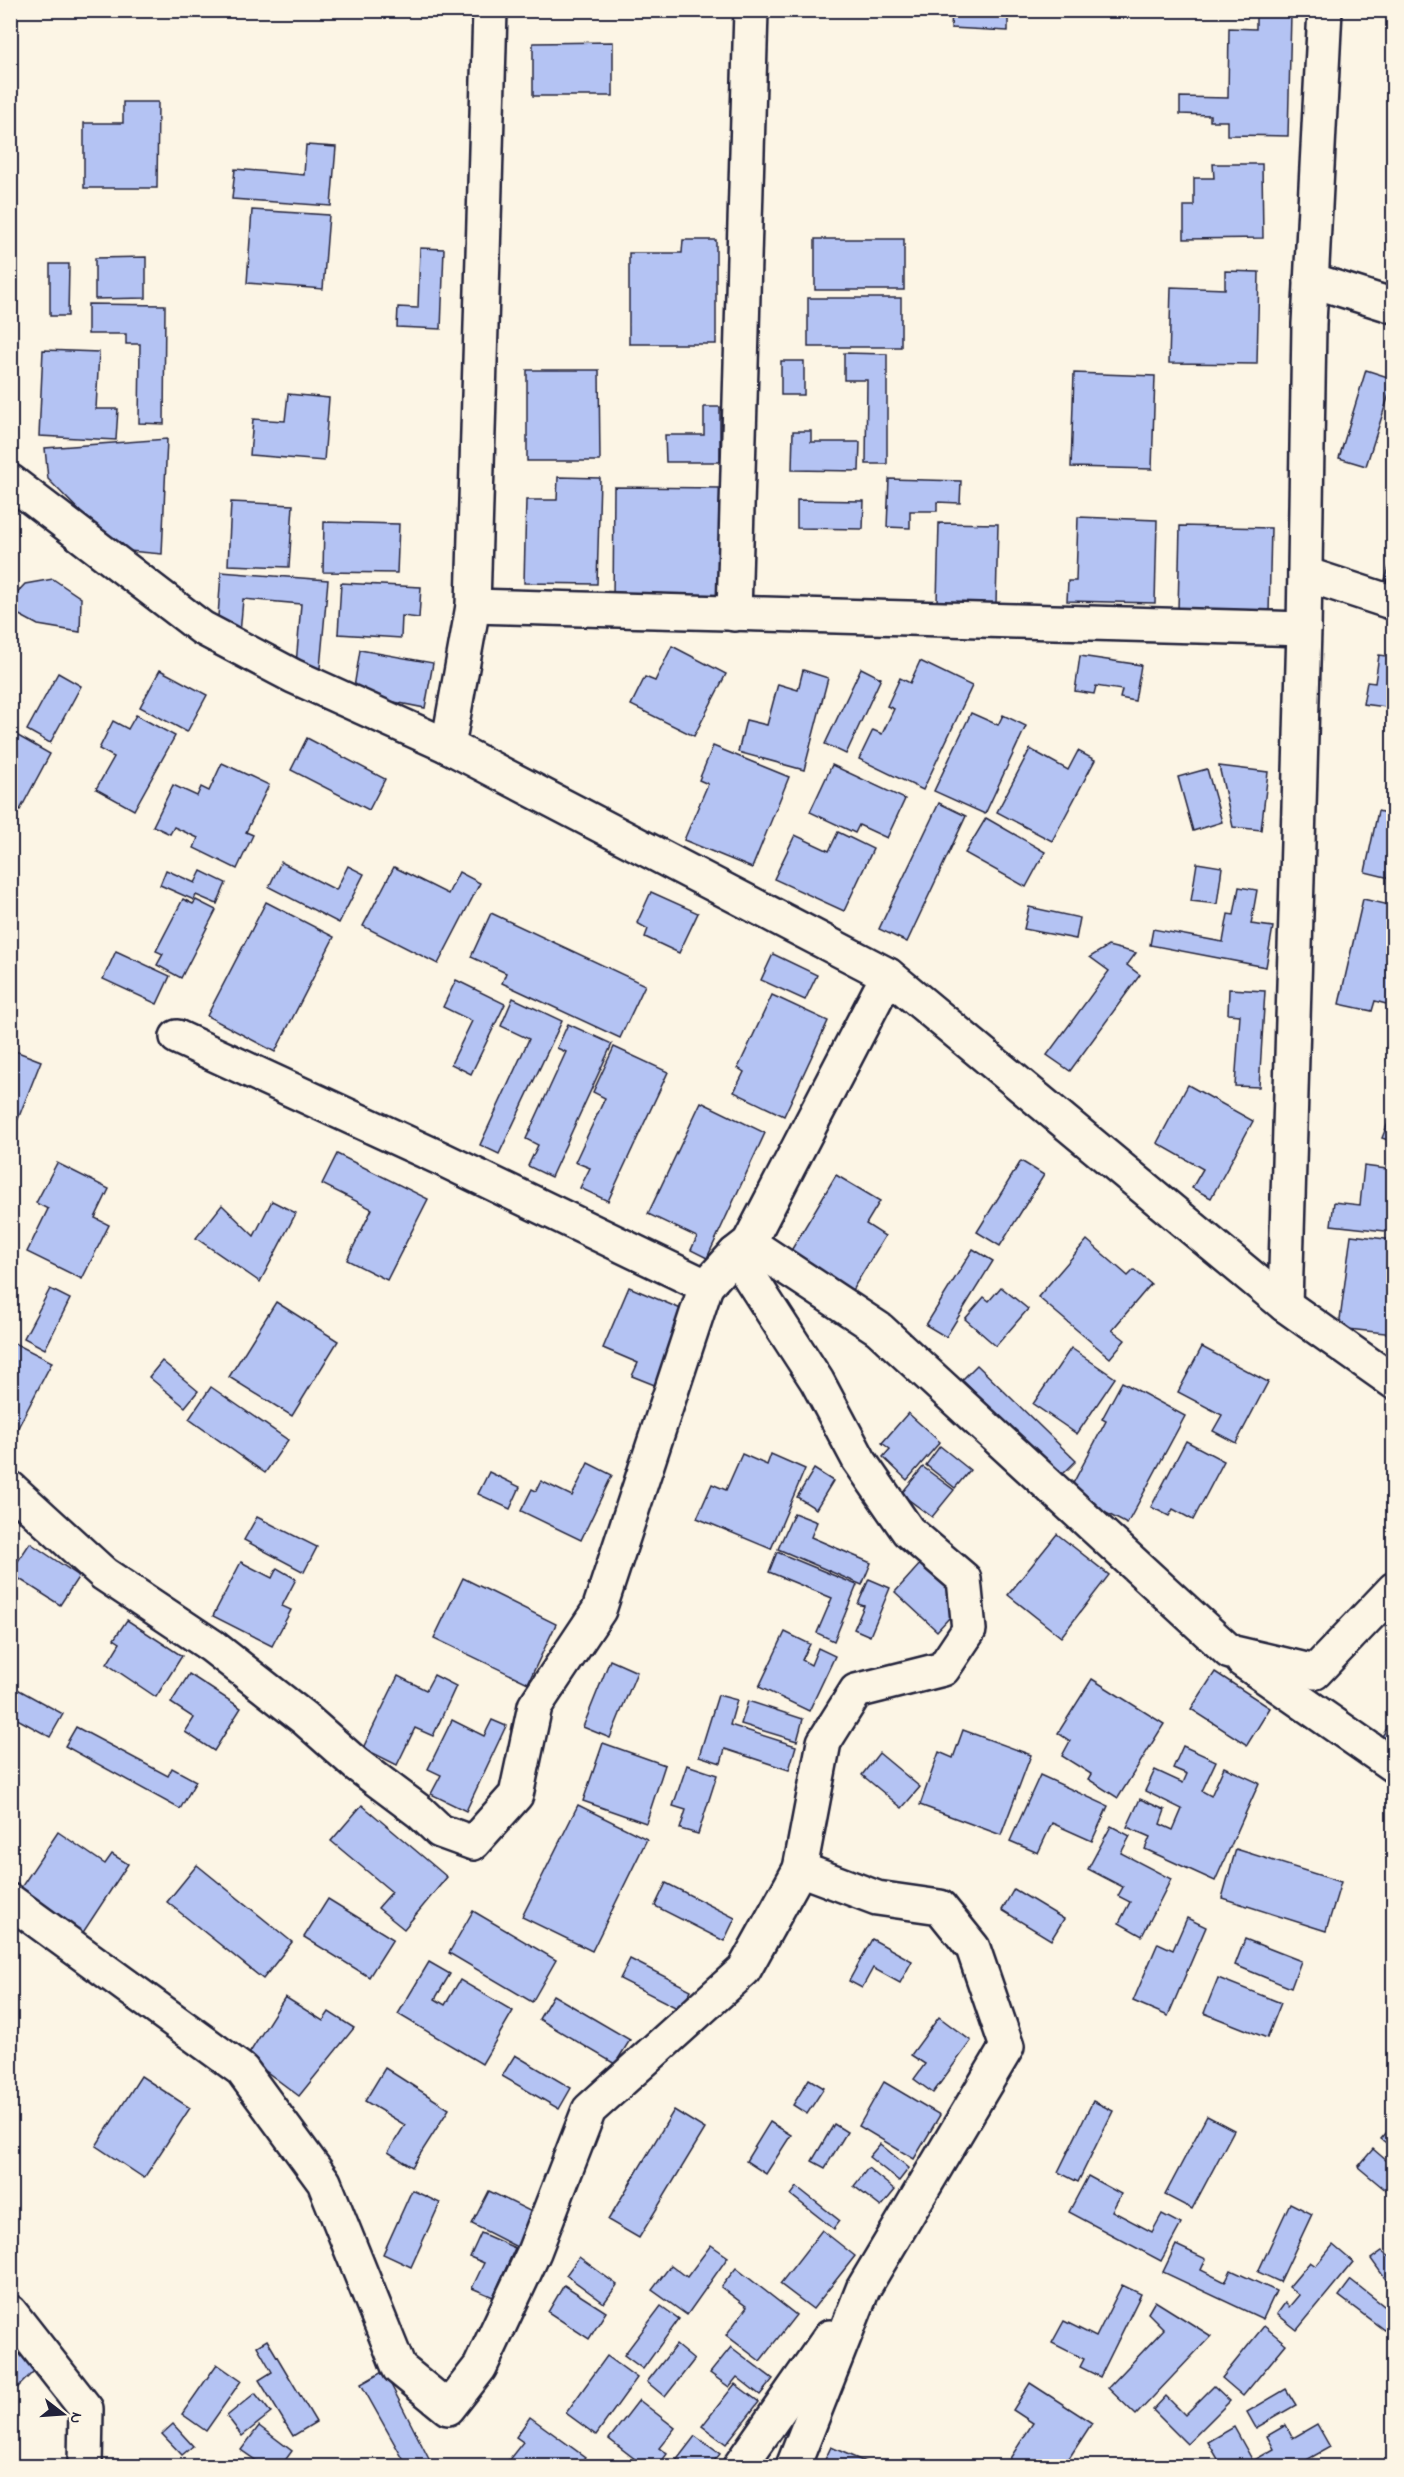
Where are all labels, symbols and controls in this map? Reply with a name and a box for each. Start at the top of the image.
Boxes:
north arrow [33,2384,93,2444]
text: N [62,2409,88,2427]

